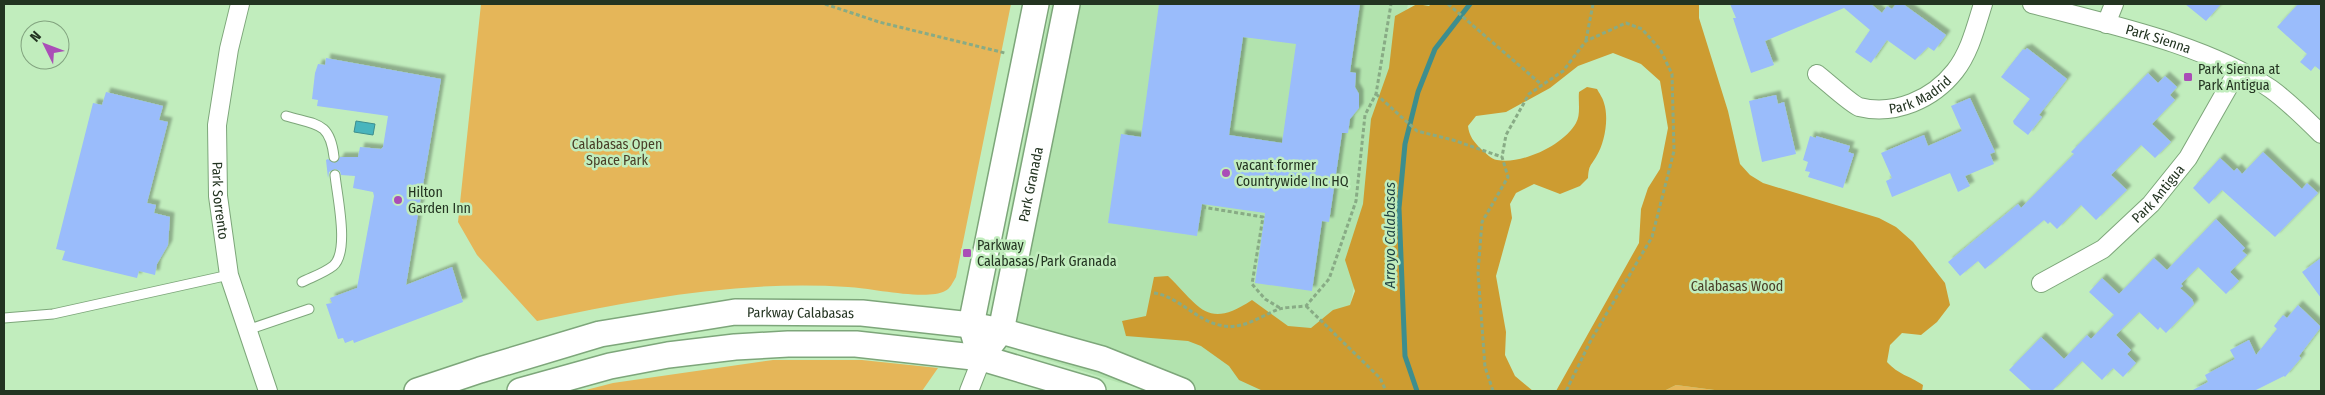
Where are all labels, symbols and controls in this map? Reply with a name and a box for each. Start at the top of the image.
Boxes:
north arrow [20,20,70,70]
street label: Park Sienna [2124,21,2193,57]
text: N [27,28,45,45]
place label: Park Sienna at Park Antigua [2198,61,2280,94]
marker: Park Sienna at Park Antigua [2182,71,2194,83]
street label: Park Madrid [1888,72,1955,118]
park label: Calabasas Open Space Park [572,136,662,169]
street label: Park Granada [1015,145,1047,223]
place label: vacant former Countrywide Inc HQ [1236,157,1349,190]
street label: Park Antigua [2128,161,2188,227]
street label: Park Sorrento [209,162,232,241]
marker: vacant former Countrywide Inc HQ [1220,167,1232,179]
water label: Arroyo Calabasas [1381,181,1399,289]
place label: Hilton Garden Inn [408,184,471,217]
marker: Hilton Garden Inn [392,194,404,206]
place label: Parkway Calabasas/Park Granada [977,237,1117,270]
marker: Parkway Calabasas/Park Granada [961,247,973,259]
park label: Calabasas Wood [1691,278,1783,295]
street label: Parkway Calabasas [747,304,854,322]

